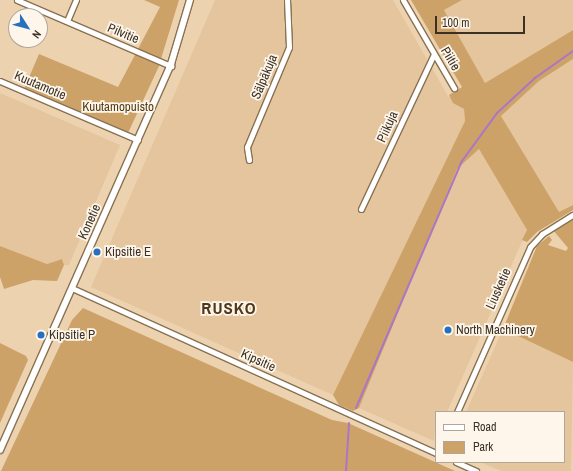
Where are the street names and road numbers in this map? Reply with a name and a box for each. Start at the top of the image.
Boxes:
street label: Pilvitie [105,20,141,48]
street label: Piitie [437,44,463,74]
street label: Sälpäkuja [249,52,281,102]
street label: Kuutamotie [12,68,68,104]
street label: Piikuja [374,109,402,145]
street label: Konetie [75,202,105,242]
street label: Liusketie [483,266,515,312]
street label: Kipsitie [238,347,278,375]

